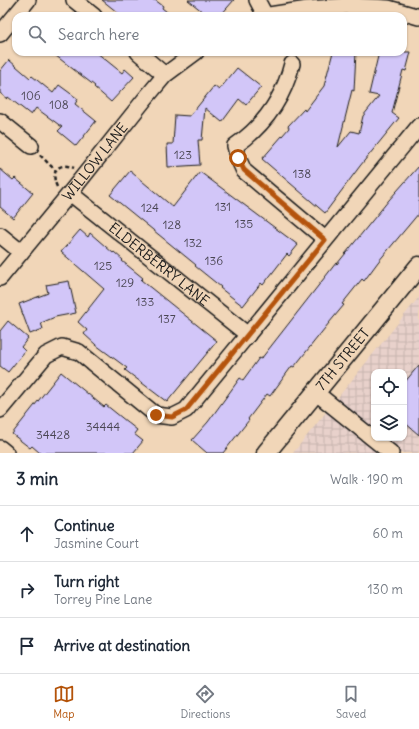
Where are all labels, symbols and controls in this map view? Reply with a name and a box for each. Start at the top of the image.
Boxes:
search box [12,12,407,56]
icon: search [26,23,48,45]
text: Search here [58,25,139,44]
house number: 106 [21,88,41,103]
house number: 108 [49,97,69,112]
street label: WILLOW LANE [58,119,132,205]
house number: 123 [174,147,192,162]
route start [229,149,247,167]
house number: 138 [293,166,311,181]
house number: 131 [215,199,231,214]
house number: 124 [141,200,159,215]
house number: 135 [235,216,253,231]
house number: 128 [163,217,181,232]
street label: ELDERBERRY LANE [105,218,213,310]
house number: 132 [184,235,203,250]
house number: 136 [205,253,223,268]
house number: 125 [94,258,112,273]
house number: 129 [116,275,134,290]
house number: 133 [136,294,154,309]
house number: 137 [158,311,176,326]
street label: 7TH STREET [312,324,373,394]
map controls [371,369,407,441]
button: locate [371,369,407,405]
button: layers [371,405,407,441]
route end [147,406,165,424]
house number: 34444 [86,419,120,434]
house number: 34428 [36,427,70,442]
text: 3 min [16,468,58,490]
text: Walk · 190 m [330,471,403,488]
text: Continue [54,516,115,535]
icon: ahead [16,523,38,545]
text: 60 m [372,525,403,542]
text: Jasmine Court [54,535,139,552]
text: Turn right [54,572,119,591]
icon: right [16,579,38,601]
text: 130 m [367,581,403,598]
text: Torrey Pine Lane [54,591,152,608]
icon: arrive [16,635,38,657]
text: Arrive at destination [54,636,190,655]
tab: Map [53,683,75,721]
tab: Directions [181,683,230,721]
tab: Saved [336,683,366,721]

